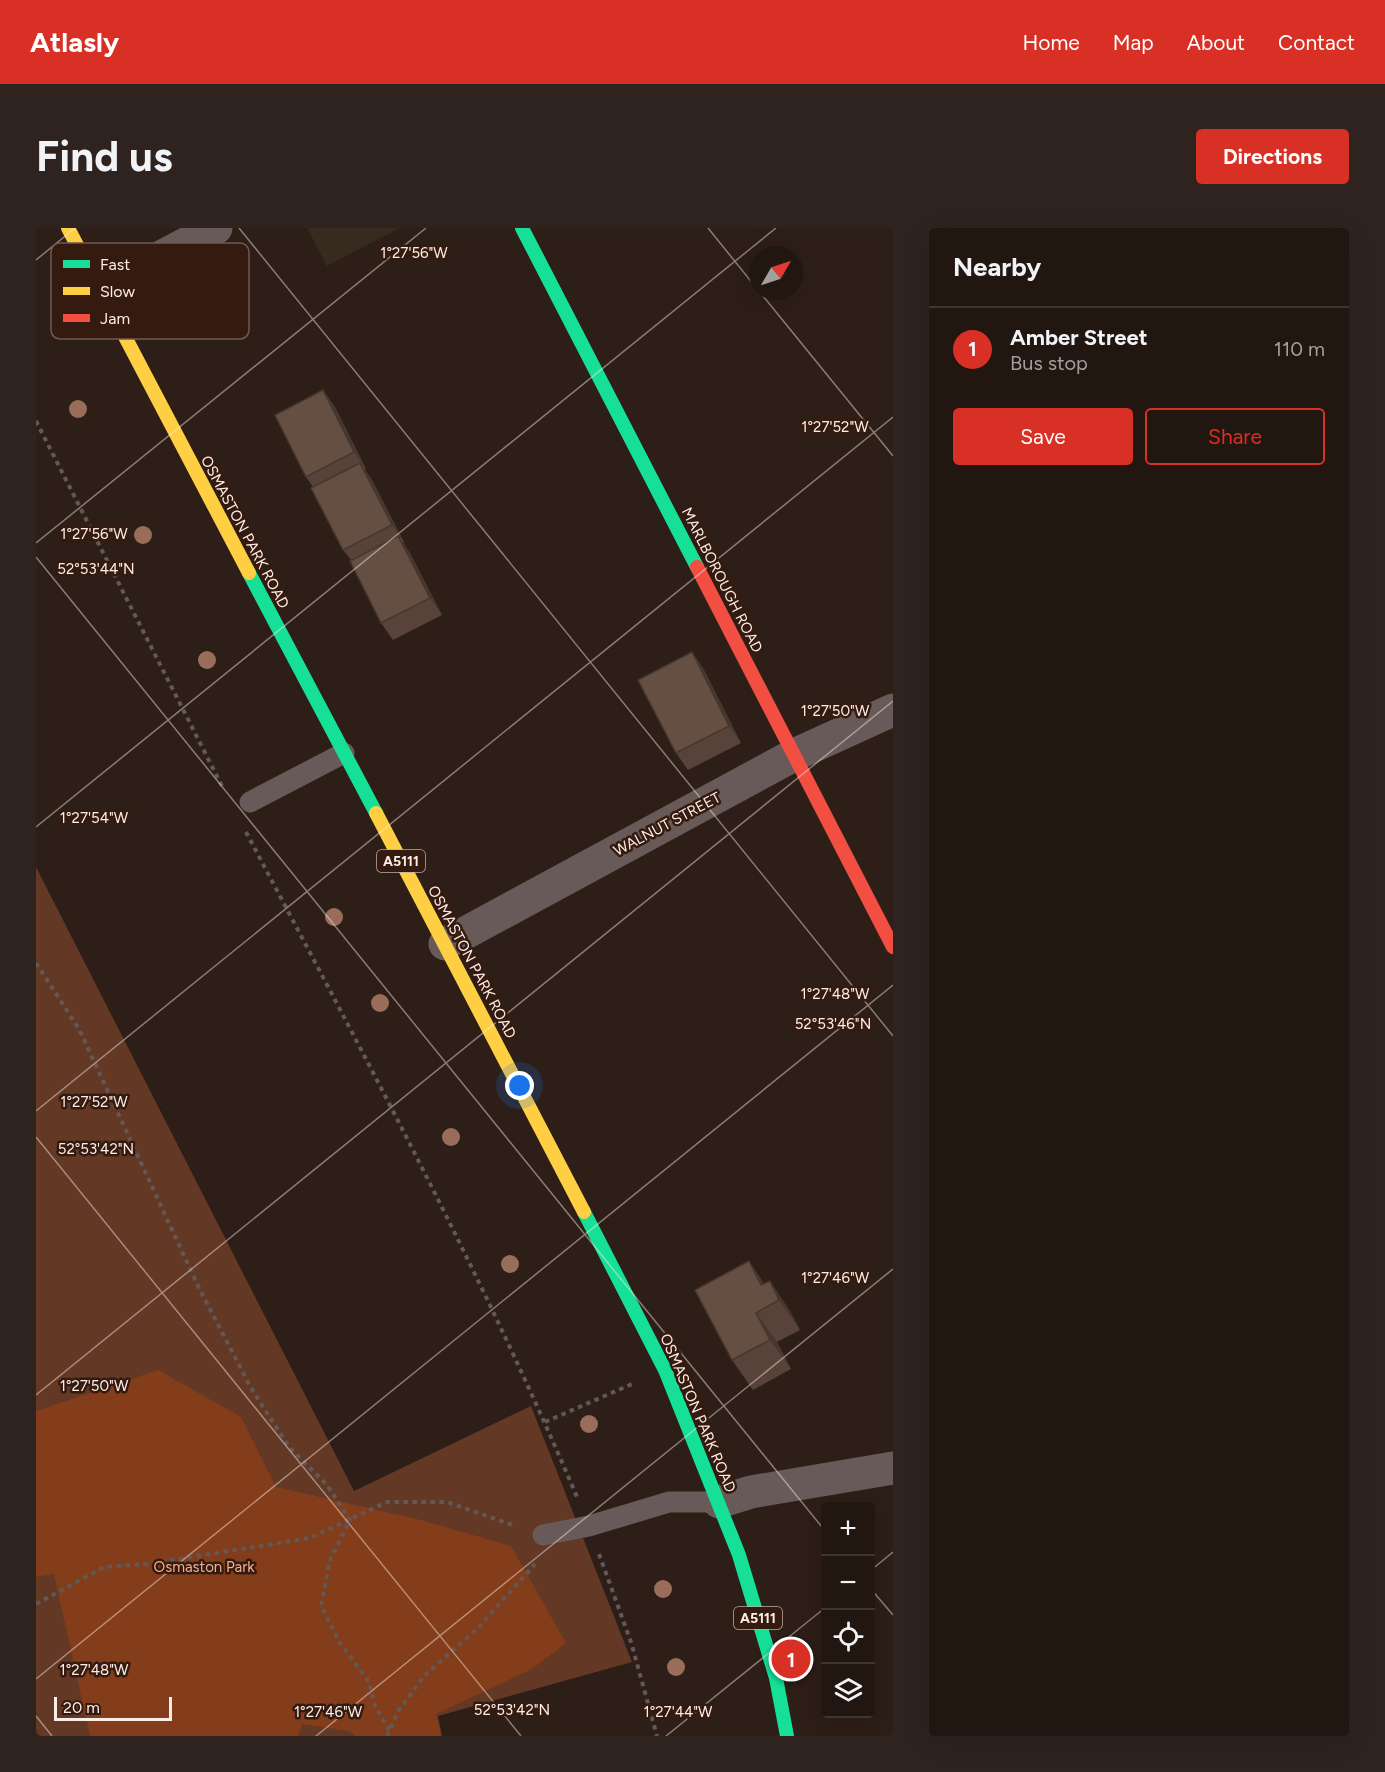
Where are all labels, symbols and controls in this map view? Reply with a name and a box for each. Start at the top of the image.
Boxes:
text: Atlasly [30,25,119,59]
text: Home [1023,30,1080,55]
text: Map [1113,30,1154,55]
text: About [1187,30,1245,55]
text: Contact [1278,30,1355,55]
button: Directions [1196,129,1349,184]
text: Find us [36,131,173,182]
legend [51,243,249,339]
text: 1°27'56"W [380,244,448,262]
north arrow [749,246,803,300]
text: Nearby [953,251,1041,283]
text: Fast [100,255,130,274]
text: Slow [100,282,135,301]
text: Jam [100,309,130,328]
text: Amber Street [1010,324,1148,351]
text: 1 [968,337,977,361]
text: 110 m [1274,337,1325,361]
text: Bus stop [1010,351,1088,375]
button: Save [953,408,1133,465]
button: Share [1145,408,1325,465]
text: 1°27'52"W [801,418,869,436]
street label: OSMASTON PARK ROAD [197,452,293,612]
street label: MARLBOROUGH ROAD [678,504,766,656]
text: 1°27'56"W [60,525,128,543]
text: 52°53'44"N [57,560,135,578]
text: 1°27'50"W [801,702,870,720]
street label: WALNUT STREET [610,788,724,860]
text: 1°27'54"W [60,809,129,827]
road number: A5111 [377,850,425,872]
street label: OSMASTON PARK ROAD [424,882,520,1042]
text: 1°27'48"W [801,985,870,1003]
text: 52°53'46"N [795,1015,871,1033]
your location [505,1071,534,1100]
text: 1°27'52"W [60,1093,128,1111]
text: 52°53'42"N [58,1140,134,1158]
text: 1°27'46"W [801,1269,870,1287]
street label: OSMASTON PARK ROAD [656,1331,740,1495]
text: 1°27'50"W [60,1377,129,1395]
map controls [821,1502,875,1718]
button: + [821,1502,875,1556]
button: − [821,1556,875,1610]
park label: Osmaston Park [154,1558,255,1576]
road number: A5111 [734,1607,782,1629]
button: locate [821,1610,875,1664]
pin: 1 [772,1636,810,1682]
text: 1°27'48"W [60,1661,129,1679]
button: layers [821,1664,875,1718]
scale bar [54,1694,172,1722]
text: 20 m [63,1698,100,1717]
text: 52°53'42"N [474,1701,550,1719]
text: 1°27'46"W [294,1703,363,1721]
text: 1°27'44"W [643,1703,713,1721]

